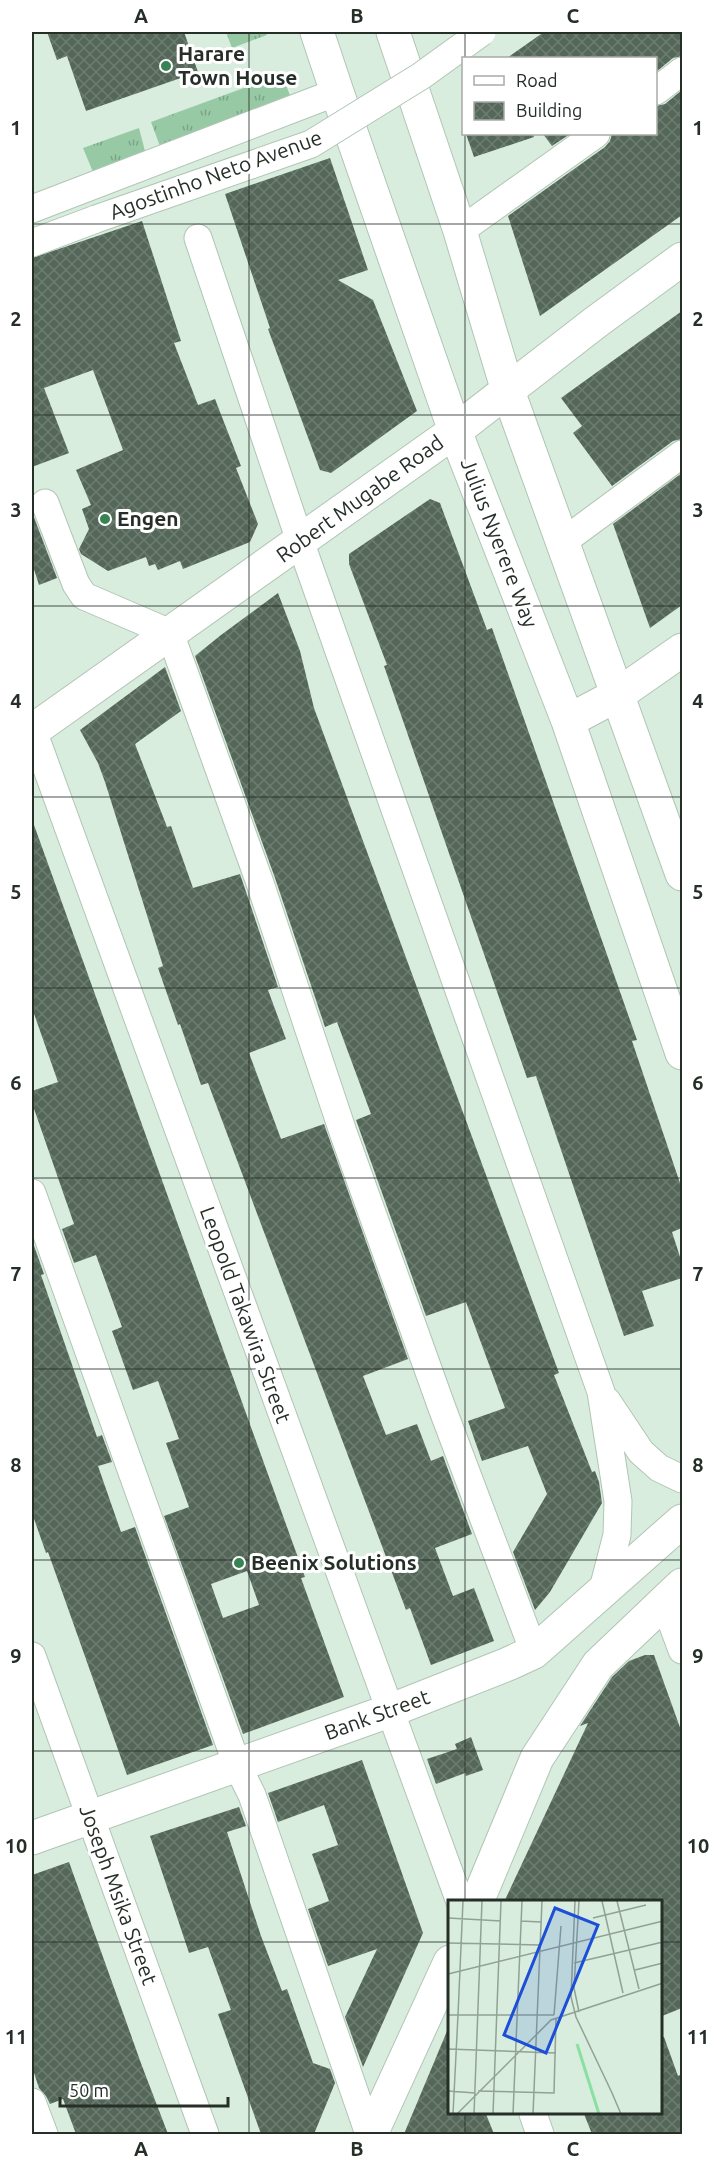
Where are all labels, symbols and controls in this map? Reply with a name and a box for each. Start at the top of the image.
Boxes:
text: A [134,4,148,27]
text: B [350,4,364,27]
text: C [567,4,580,27]
place label: Harare Town House [178,41,297,89]
legend [462,57,657,135]
marker: Harare Town House [159,59,173,73]
text: Road [516,70,558,90]
text: Building [516,100,582,120]
text: 1 [10,116,22,139]
text: 1 [692,116,704,139]
street label: Agostinho Neto Avenue [106,124,325,224]
text: 2 [10,307,22,330]
text: 2 [692,307,704,330]
street label: Robert Mugabe Road [271,430,448,567]
street label: Julius Nyerere Way [457,455,543,631]
text: 3 [10,498,22,521]
text: 3 [692,498,704,521]
place label: Engen [117,506,179,530]
marker: Engen [98,512,112,526]
text: 4 [10,689,22,712]
text: 4 [692,689,704,712]
text: 5 [10,880,22,903]
text: 5 [692,880,704,903]
text: 6 [10,1071,22,1094]
text: 6 [692,1071,704,1094]
street label: Leopold Takawira Street [196,1203,296,1426]
text: 7 [10,1262,22,1285]
text: 7 [692,1262,704,1285]
text: 8 [10,1453,22,1476]
text: 8 [692,1453,704,1476]
place label: Beenix Solutions [251,1550,417,1574]
marker: Beenix Solutions [232,1556,246,1570]
text: 9 [10,1644,22,1667]
text: 9 [692,1644,704,1667]
street label: Bank Street [321,1684,433,1744]
street label: Joseph Msika Street [75,1801,163,1988]
text: 10 [5,1834,27,1857]
text: 10 [687,1834,709,1857]
inset map [448,1900,663,2115]
text: 11 [5,2025,27,2048]
text: 11 [687,2025,709,2048]
scale bar [60,2070,228,2108]
text: 50 m [69,2080,109,2100]
text: A [134,2137,148,2160]
text: B [350,2137,364,2160]
text: C [567,2137,580,2160]

